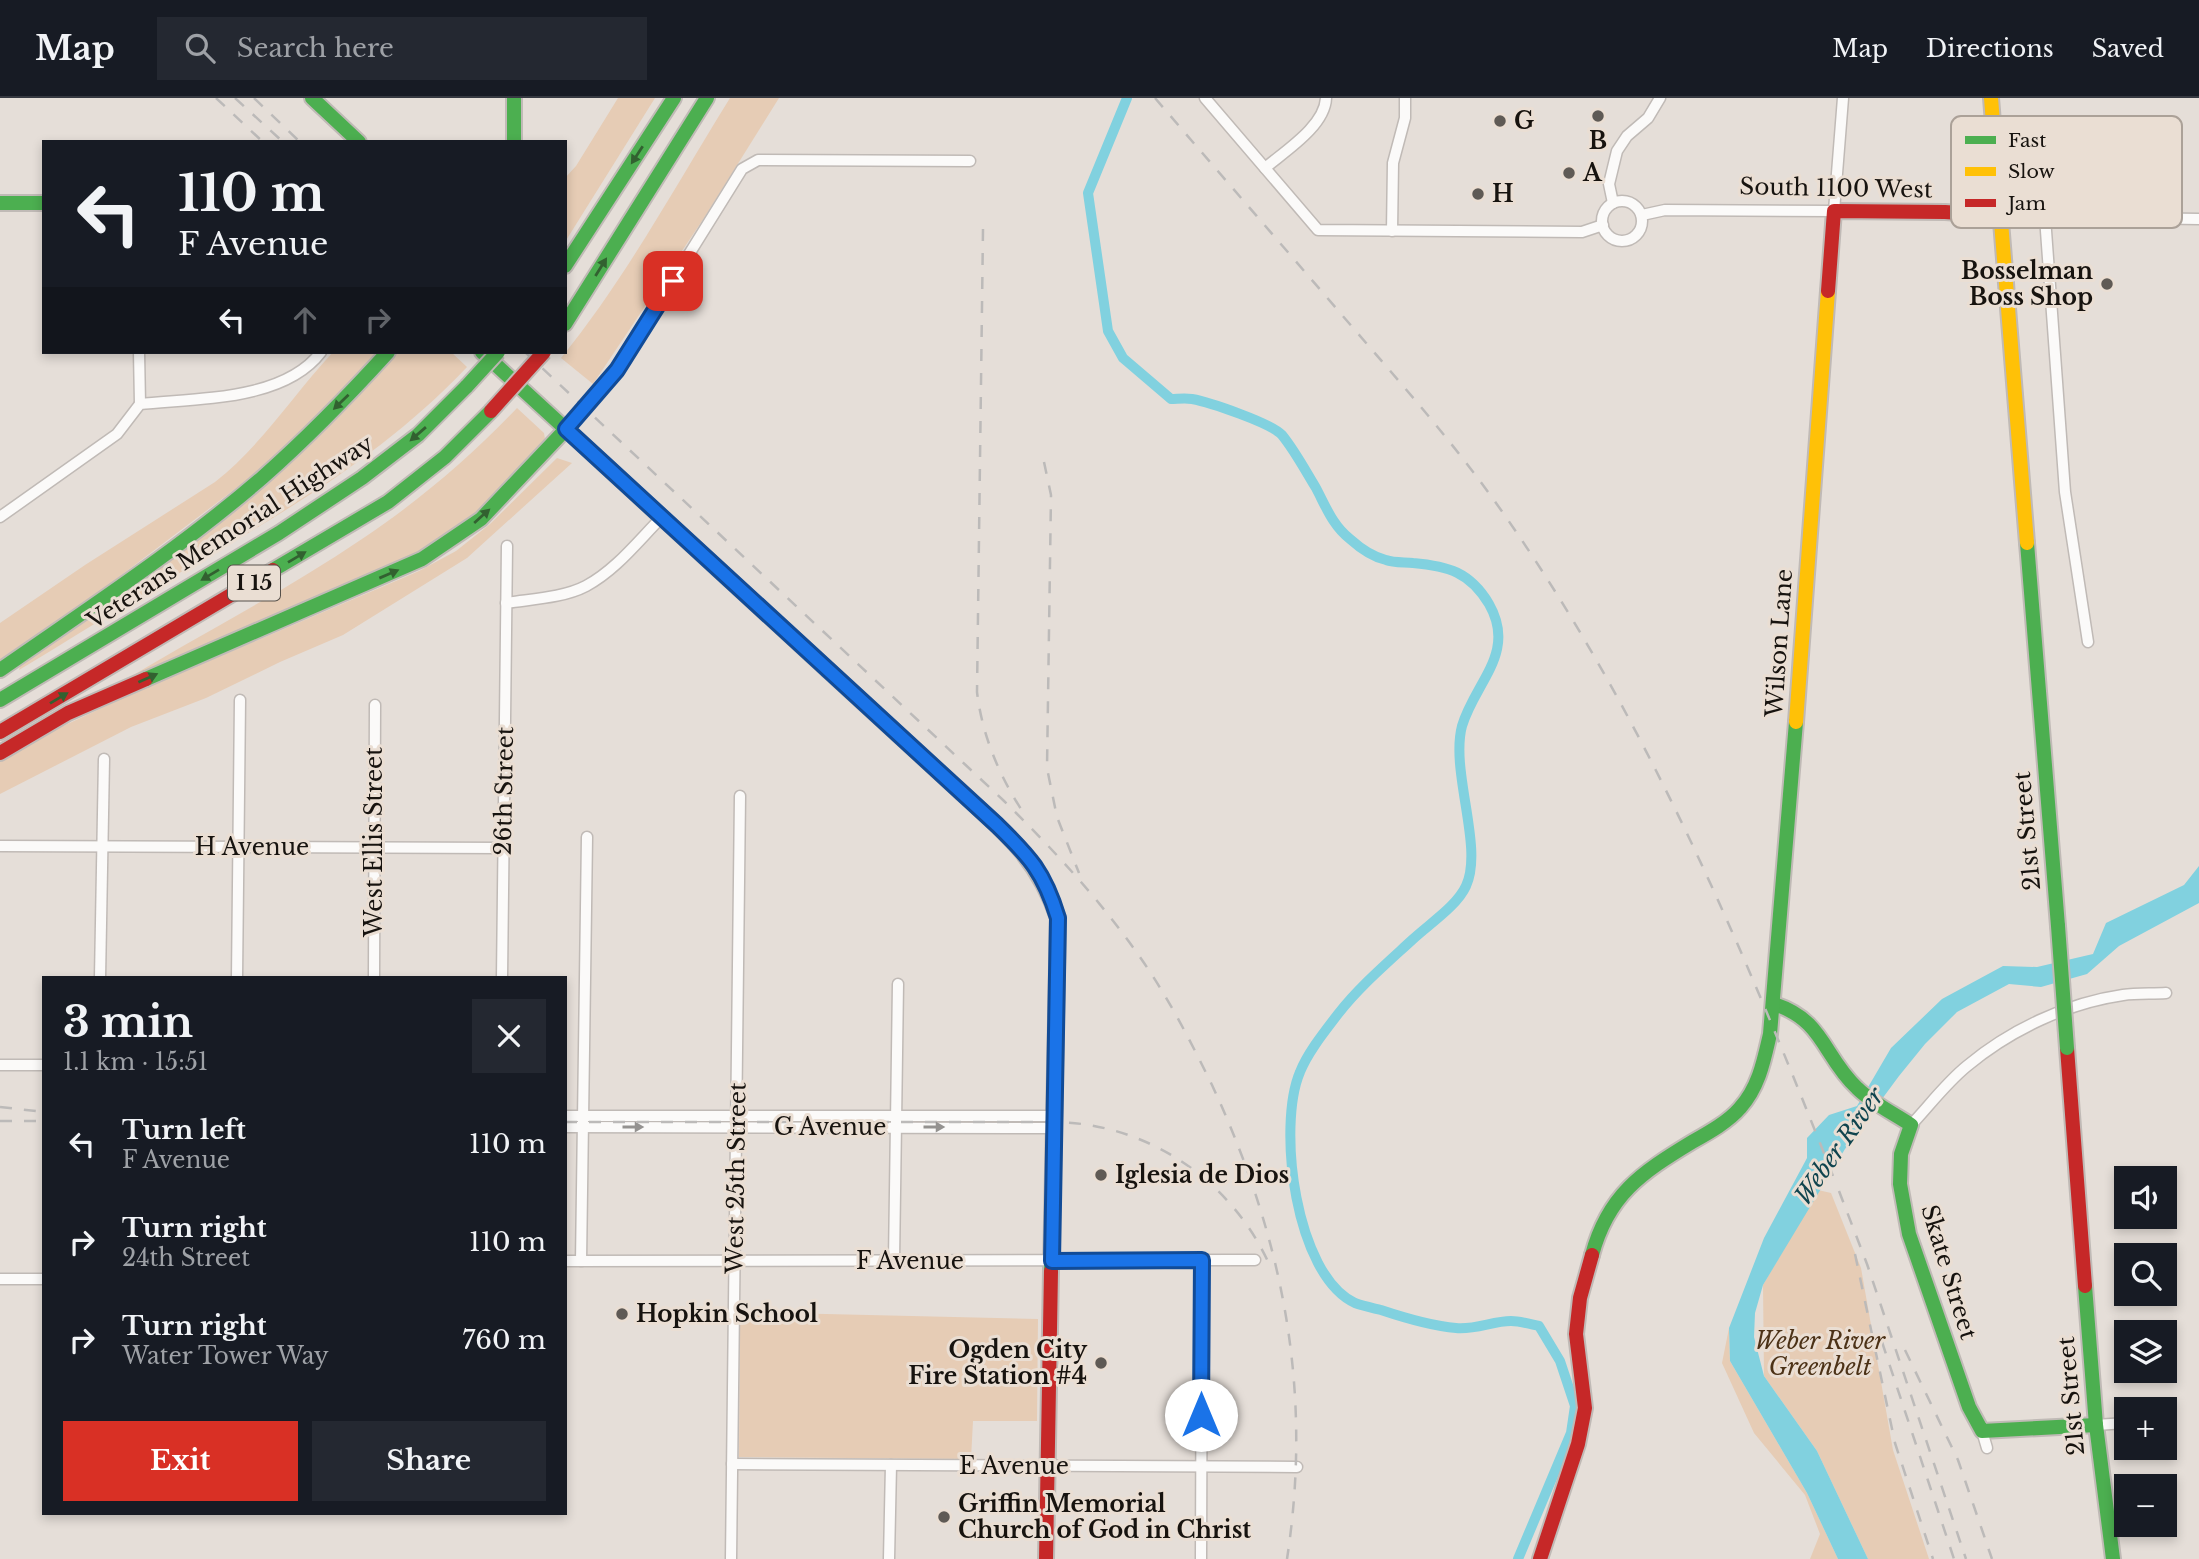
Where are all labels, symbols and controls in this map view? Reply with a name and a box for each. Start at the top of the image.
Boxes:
search box [157,17,647,80]
text: Map [35,28,115,69]
icon: search [181,29,219,67]
text: Search here [237,32,394,64]
text: Map [1832,34,1888,63]
text: Directions [1926,34,2054,63]
text: Saved [2092,34,2164,63]
place label: G [1514,107,1534,135]
marker: B [1590,108,1606,124]
marker: G [1492,113,1508,129]
legend [1951,116,2182,228]
place label: B [1589,127,1607,155]
text: Fast [2008,129,2047,152]
one-way arrow [630,146,643,165]
place label: A [1582,159,1603,187]
text: Slow [2008,160,2055,183]
text: 110 m [178,163,325,224]
marker: A [1561,165,1577,181]
icon: left [63,168,154,259]
street label: South 1100 West [1739,172,1933,204]
place label: H [1492,180,1514,208]
marker: H [1470,186,1486,202]
text: Jam [2005,192,2046,215]
text: F Avenue [178,224,328,264]
pin [643,251,703,311]
one-way arrow [595,257,608,276]
place label: Bosselman Boss Shop [1961,257,2093,311]
icon: arrive [654,262,692,300]
marker: Bosselman Boss Shop [2099,276,2115,292]
icon: left [213,301,251,339]
icon: ahead [286,301,324,339]
icon: right [359,301,397,339]
one-way arrow [334,393,350,410]
one-way arrow [409,426,427,442]
street label: Veterans Memorial Highway [81,429,379,636]
one-way arrow [473,508,491,524]
one-way arrow [287,551,306,563]
road number: I 15 [228,566,280,601]
one-way arrow [378,568,399,579]
street label: Wilson Lane [1760,568,1798,719]
one-way arrow [200,569,219,581]
one-way arrow [138,672,158,684]
one-way arrow [49,691,68,704]
street label: 26th Street [489,726,519,856]
street label: West Ellis Street [360,747,388,938]
street label: 21st Street [2008,770,2046,892]
street label: H Avenue [195,833,309,861]
text: 3 min [63,996,193,1048]
button: close [472,999,546,1073]
text: 1.1 km · 15:51 [63,1048,208,1076]
water label: Weber River [1788,1081,1890,1210]
street label: West 25th Street [720,1082,752,1275]
street label: G Avenue [774,1113,886,1141]
text: Turn left [122,1114,246,1146]
one-way arrow [623,1121,645,1133]
one-way arrow [924,1121,946,1133]
icon: left [63,1125,101,1163]
text: 110 m [469,1128,546,1160]
text: F Avenue [122,1146,230,1174]
place label: Iglesia de Dios [1115,1161,1289,1189]
map controls [2114,1166,2177,1537]
button: sound [2114,1166,2177,1229]
marker: Iglesia de Dios [1093,1167,1109,1183]
street label: Skate Street [1915,1201,1983,1343]
text: Turn right [122,1212,267,1244]
icon: right [63,1223,101,1261]
text: 110 m [469,1226,546,1258]
button: search [2114,1243,2177,1306]
text: 24th Street [122,1244,250,1272]
street label: F Avenue [856,1247,964,1275]
place label: Hopkin School [636,1300,818,1328]
marker: Hopkin School [614,1306,630,1322]
text: Turn right [122,1310,267,1342]
button: layers [2114,1320,2177,1383]
icon: right [63,1321,101,1359]
text: 760 m [462,1324,546,1356]
park label: Weber River Greenbelt [1755,1327,1887,1381]
street label: 21st Street [2052,1335,2090,1457]
place label: Ogden City Fire Station #4 [908,1336,1088,1390]
text: Water Tower Way [122,1342,329,1370]
marker: Ogden City Fire Station #4 [1093,1355,1109,1371]
position arrow [1164,1378,1238,1452]
button: + [2114,1397,2177,1460]
button: Exit [63,1421,298,1501]
button: Share [312,1421,546,1501]
street label: E Avenue [959,1452,1069,1480]
button: − [2114,1474,2177,1537]
place label: Griffin Memorial Church of God in Christ [958,1490,1251,1544]
marker: Griffin Memorial Church of God in Christ [936,1509,952,1525]

